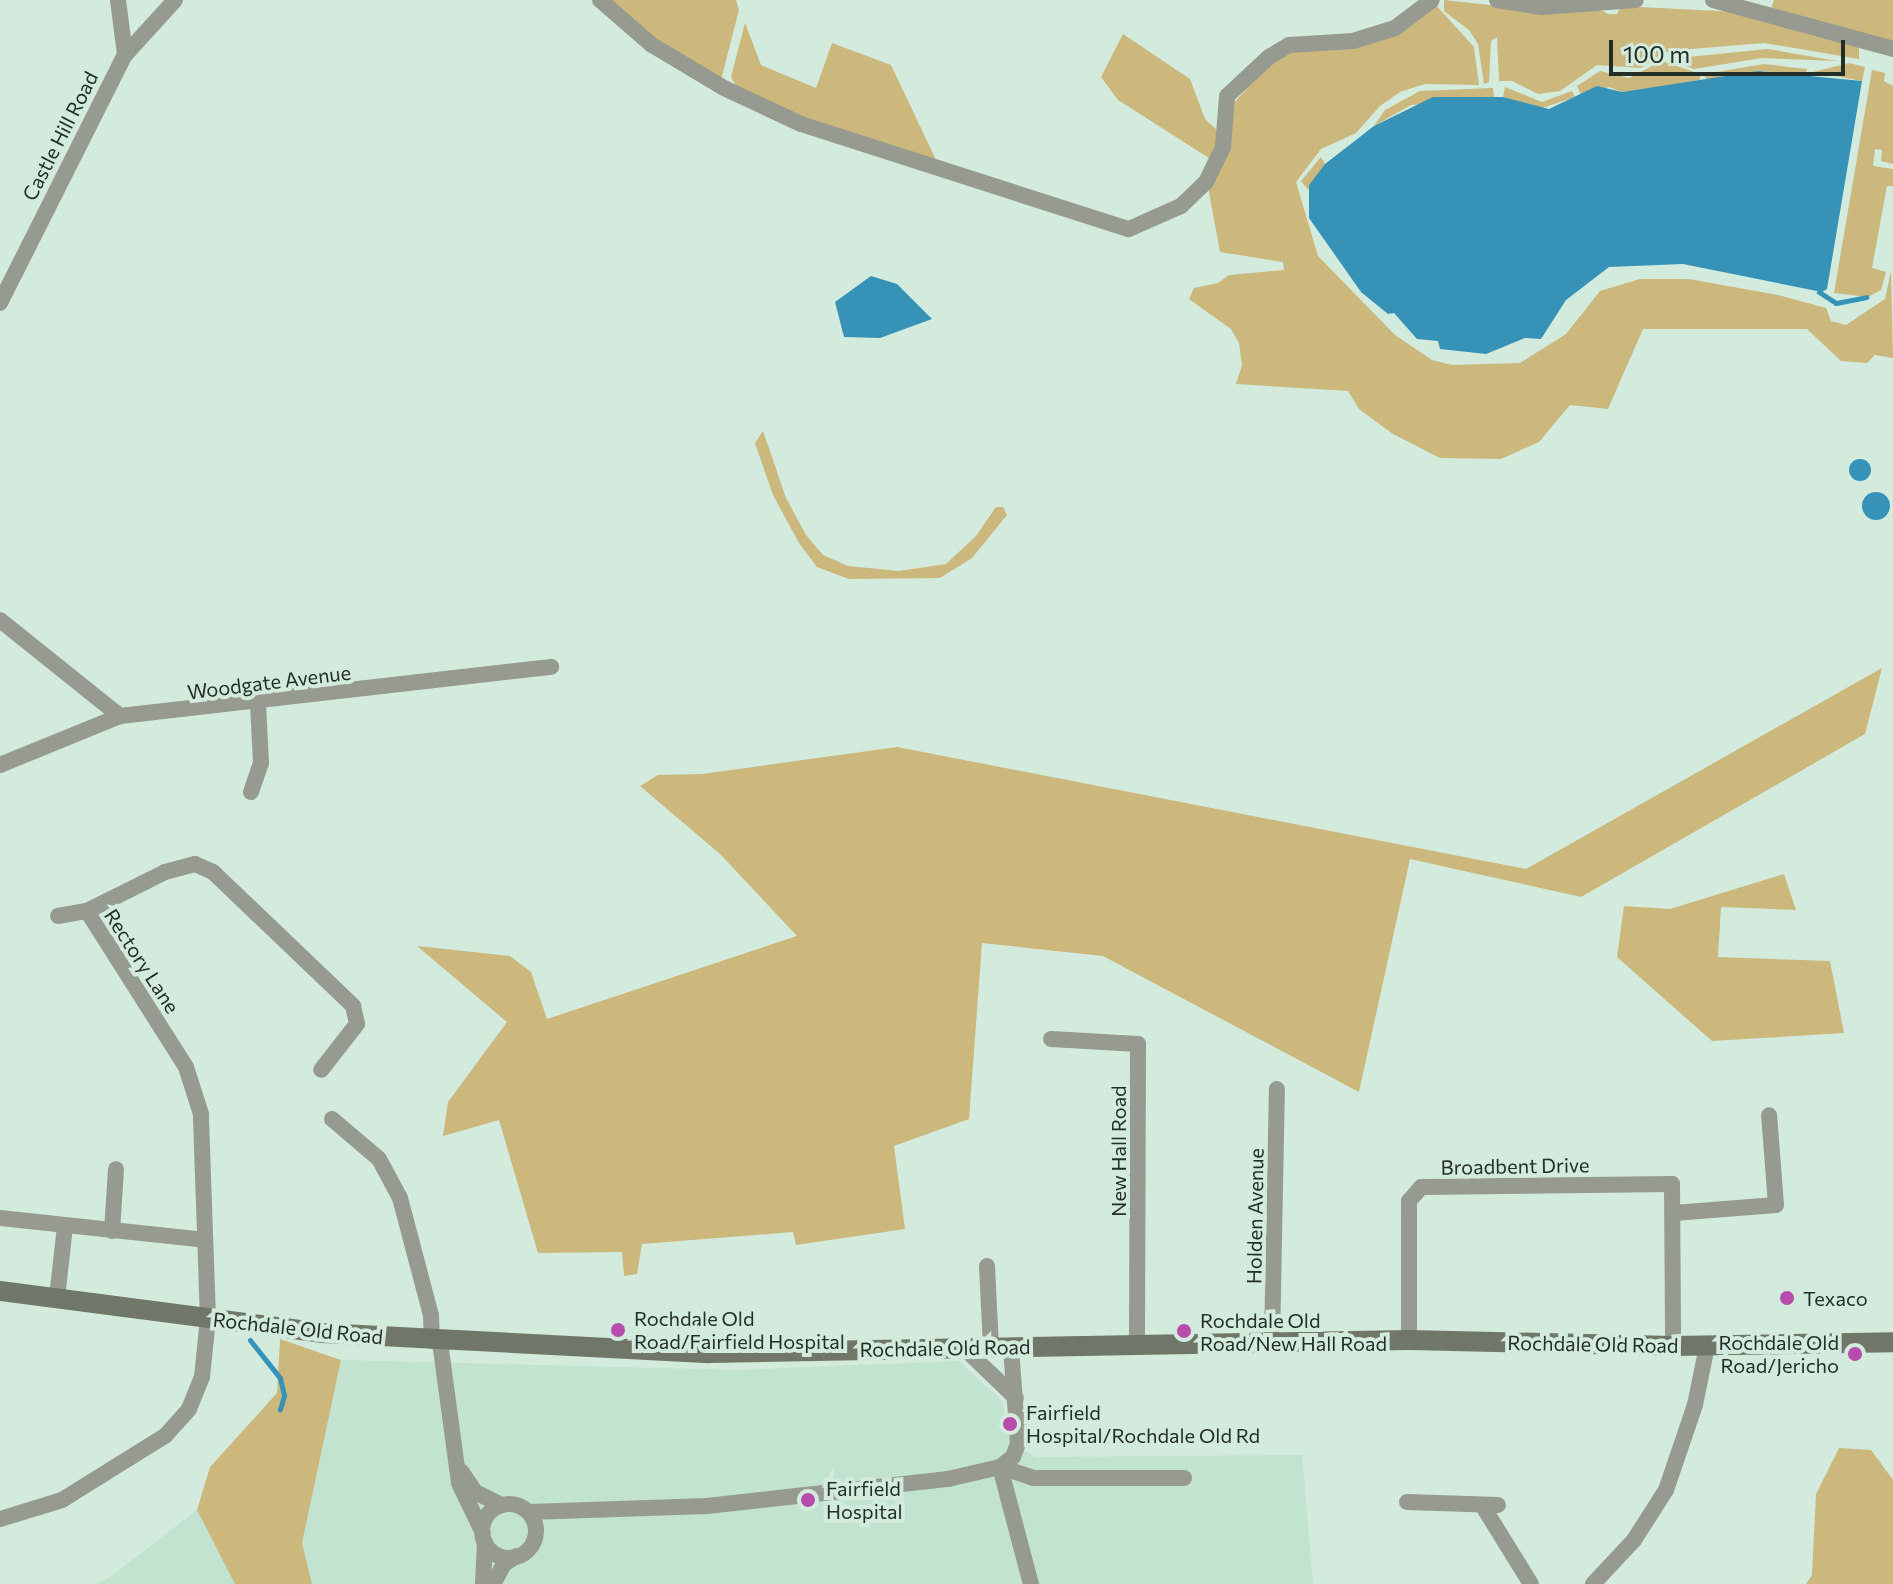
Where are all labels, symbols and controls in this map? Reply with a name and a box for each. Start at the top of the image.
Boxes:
scale bar [1613,24,1849,74]
text: 100 m [1623,39,1690,68]
street label: Castle Hill Road [17,67,103,205]
street label: Woodgate Avenue [186,660,352,704]
street label: Rectory Lane [99,904,185,1018]
street label: New Hall Road [1106,1085,1130,1217]
street label: Holden Avenue [1242,1148,1268,1284]
street label: Broadbent Drive [1440,1153,1590,1179]
place label: Texaco [1803,1286,1868,1310]
marker: Texaco [1778,1289,1796,1307]
place label: Rochdale Old Road/Fairfield Hospital [634,1306,845,1353]
street label: Rochdale Old Road [212,1307,384,1349]
place label: Rochdale Old Road/New Hall Road [1200,1308,1387,1355]
marker: Rochdale Old Road/Fairfield Hospital [609,1321,627,1339]
marker: Rochdale Old Road/New Hall Road [1175,1322,1193,1340]
place label: Rochdale Old Road/Jericho [1719,1330,1839,1377]
street label: Rochdale Old Road [1507,1331,1679,1357]
street label: Rochdale Old Road [859,1335,1031,1361]
marker: Rochdale Old Road/Jericho [1846,1345,1864,1363]
place label: Fairfield Hospital/Rochdale Old Rd [1026,1400,1260,1447]
marker: Fairfield Hospital/Rochdale Old Rd [1001,1415,1019,1433]
place label: Fairfield Hospital [826,1476,903,1523]
marker: Fairfield Hospital [797,1489,819,1511]

